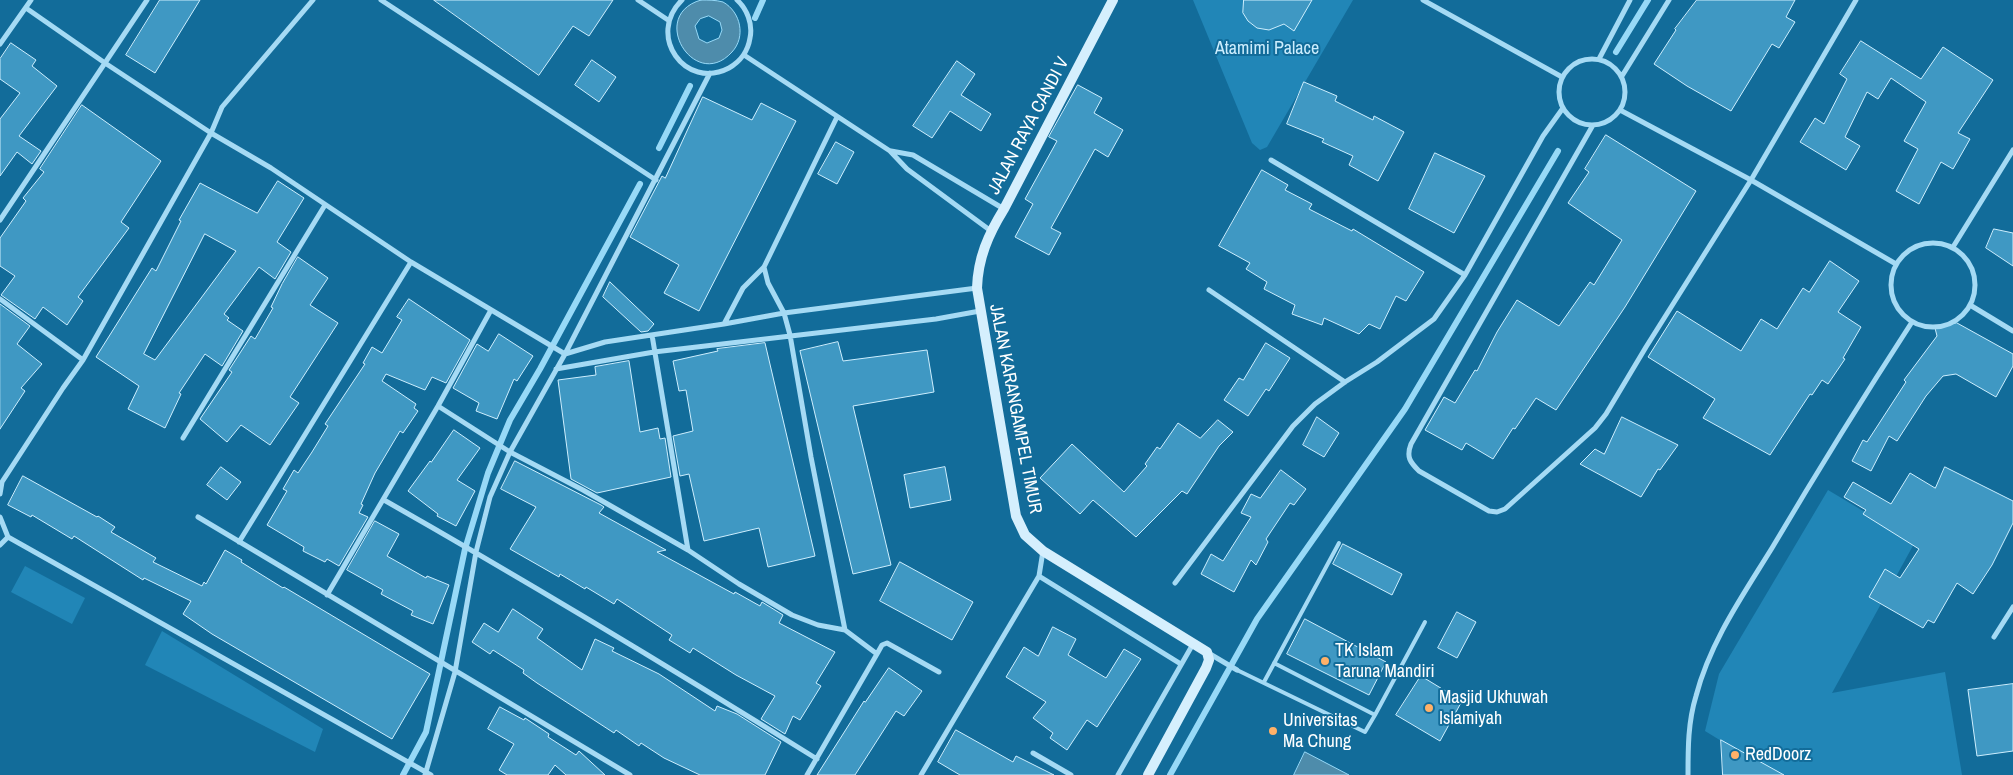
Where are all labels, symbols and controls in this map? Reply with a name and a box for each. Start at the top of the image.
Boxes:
park label: Atamimi Palace [1215,38,1319,60]
street label: JALAN RAYA CANDI V [984,54,1074,198]
street label: JALAN KARANGAMPEL TIMUR [984,302,1046,516]
place label: TK Islam Taruna Mandiri [1335,640,1435,682]
marker: TK Islam Taruna Mandiri [1319,655,1331,667]
place label: Masjid Ukhuwah Islamiyah [1439,687,1548,730]
marker: Masjid Ukhuwah Islamiyah [1423,702,1435,714]
place label: Universitas Ma Chung [1283,710,1358,752]
marker: Universitas Ma Chung [1267,725,1279,737]
place label: RedDoorz [1745,744,1811,766]
marker: RedDoorz [1729,749,1741,761]

